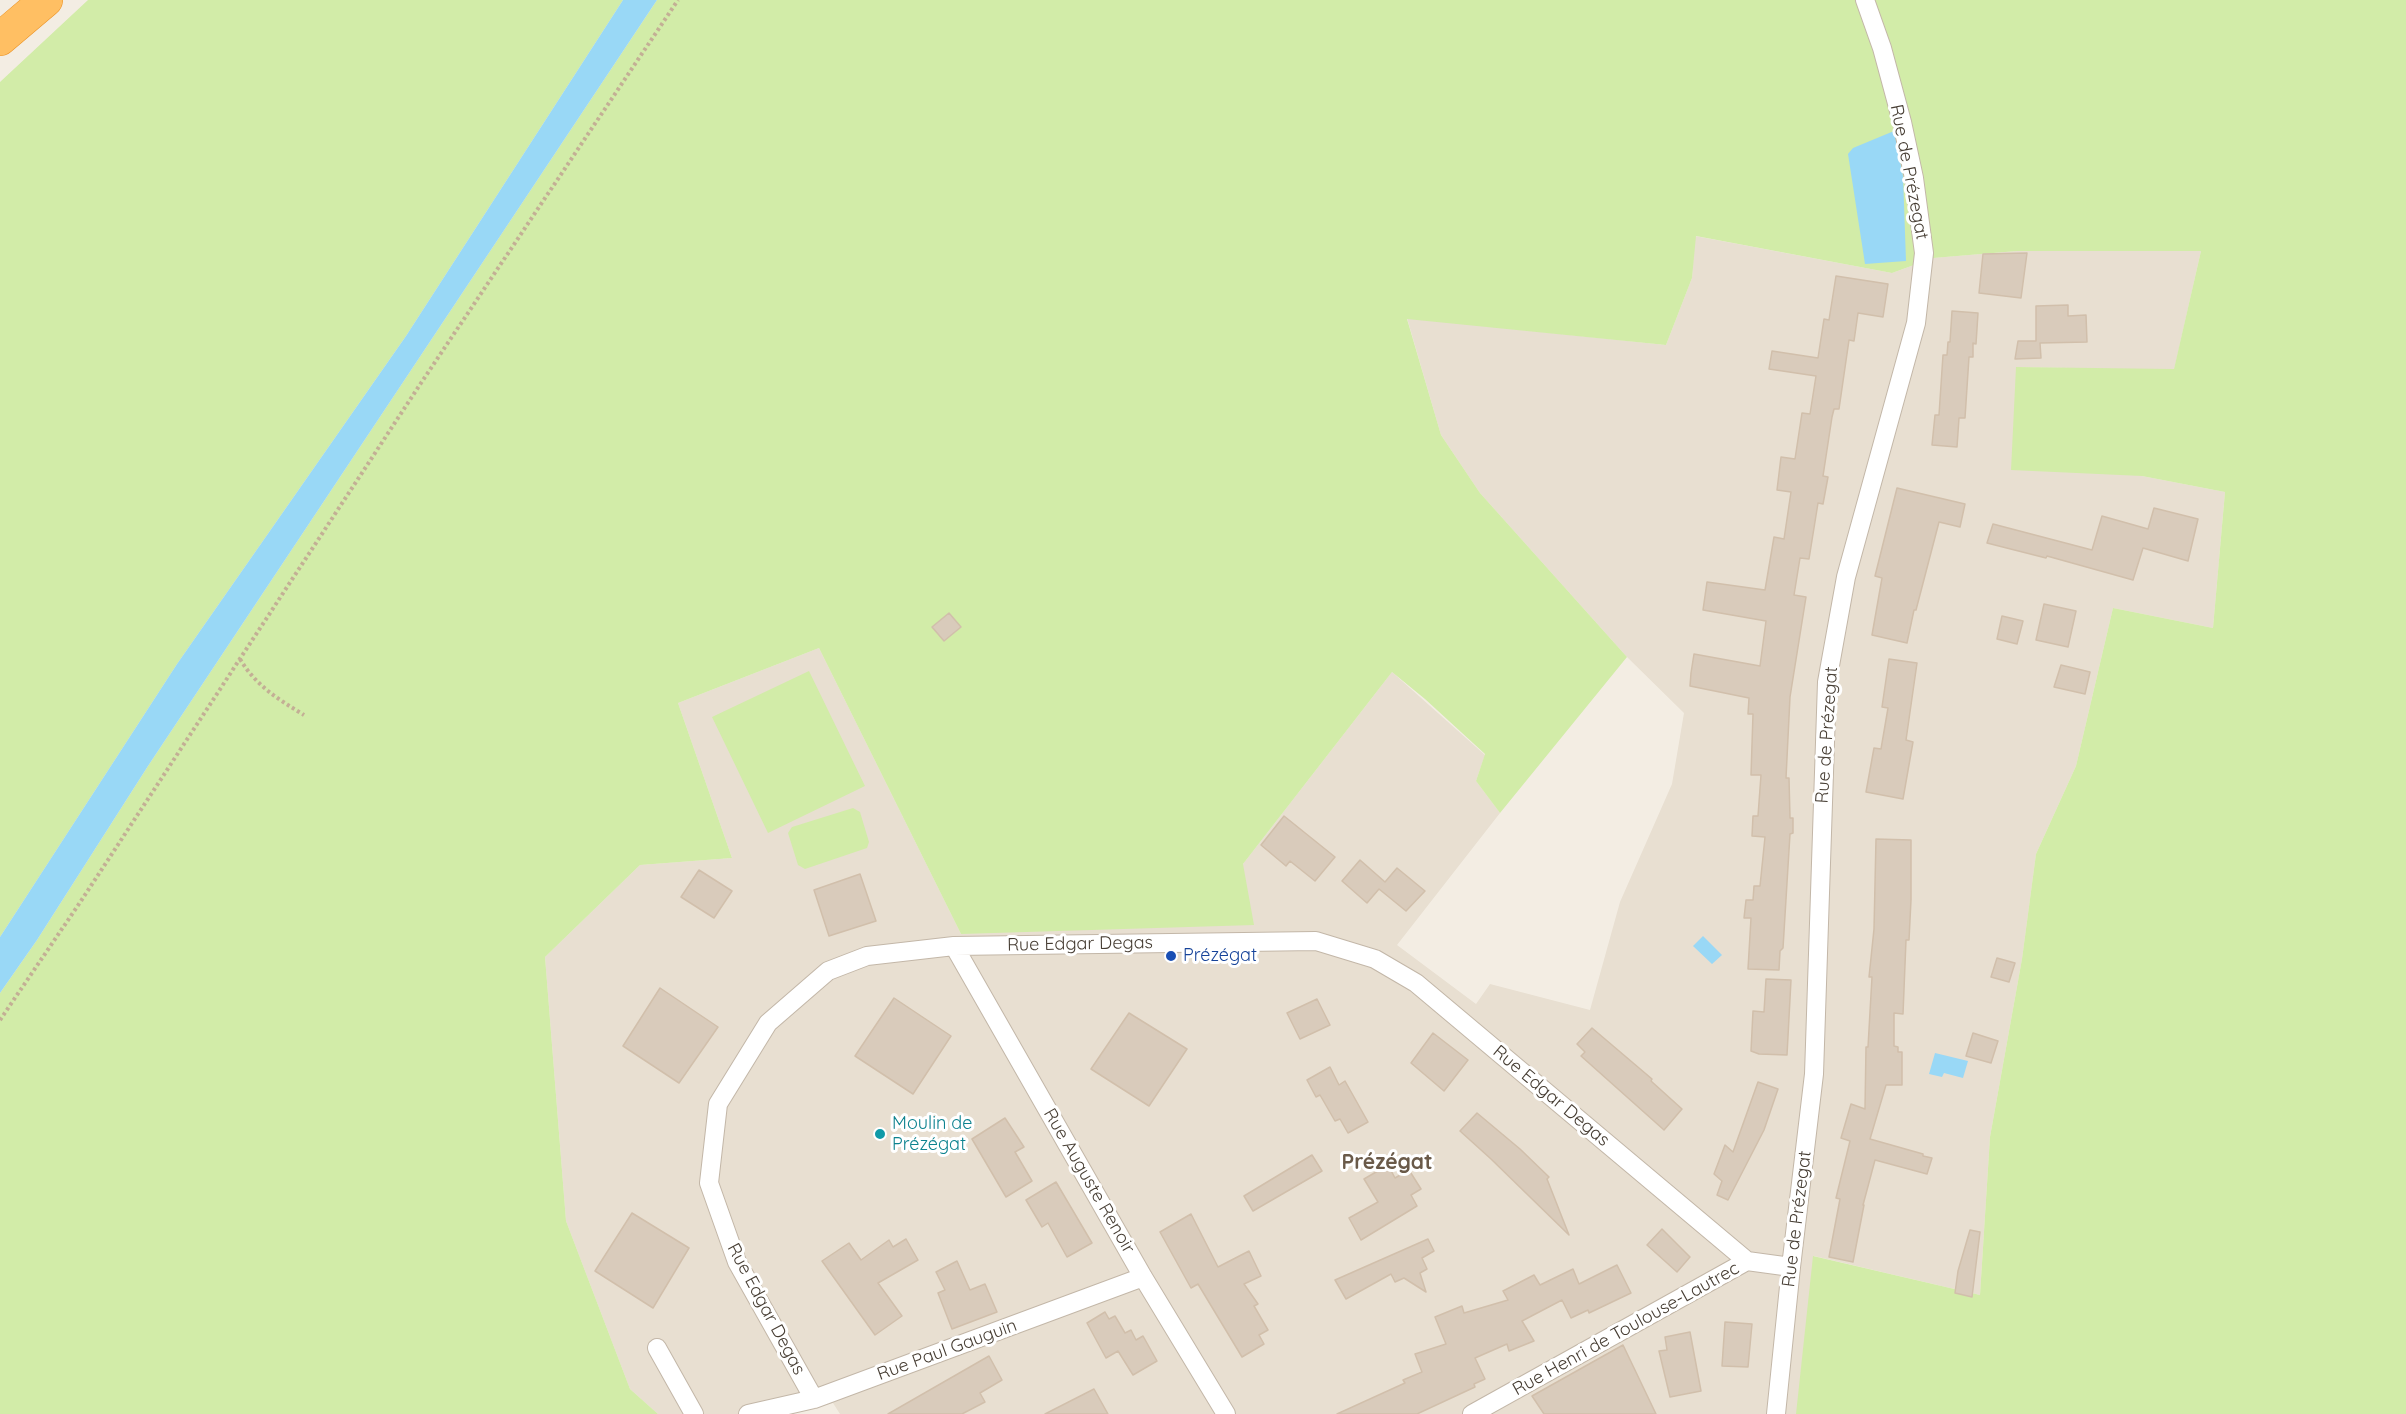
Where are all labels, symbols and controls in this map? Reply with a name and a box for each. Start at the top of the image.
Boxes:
street label: Rue de Prézegat [1885,103,1933,241]
street label: Rue de Prézegat [1811,666,1843,804]
street label: Rue Edgar Degas [1007,932,1153,956]
place label: Prézégat [1183,945,1257,967]
marker: Prézégat [1164,949,1178,963]
street label: Rue Edgar Degas [1488,1041,1614,1151]
street label: Rue Auguste Renoir [1039,1105,1139,1257]
place label: Moulin de Prézégat [892,1113,972,1156]
marker: Moulin de Prézégat [873,1127,887,1141]
district label: Prézégat [1341,1150,1433,1176]
street label: Rue de Prézegat [1778,1150,1816,1288]
street label: Rue Edgar Degas [722,1240,810,1378]
street label: Rue Henri de Toulouse-Lautrec [1509,1258,1743,1400]
street label: Rue Paul Gauguin [874,1315,1020,1385]

